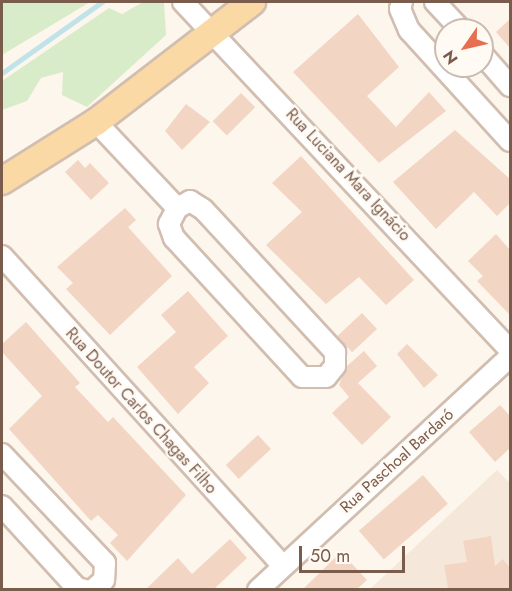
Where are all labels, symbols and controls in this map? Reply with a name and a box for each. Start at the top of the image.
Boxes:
north arrow [434,18,494,78]
text: N [437,46,463,69]
street label: Rua Luciana Mara Ignácio [282,105,414,245]
street label: Rua Doutor Carlos Chagas Filho [61,324,221,498]
street label: Rua Paschoal Bardaró [336,405,458,517]
scale bar [302,534,408,572]
text: 50 m [310,543,350,569]

